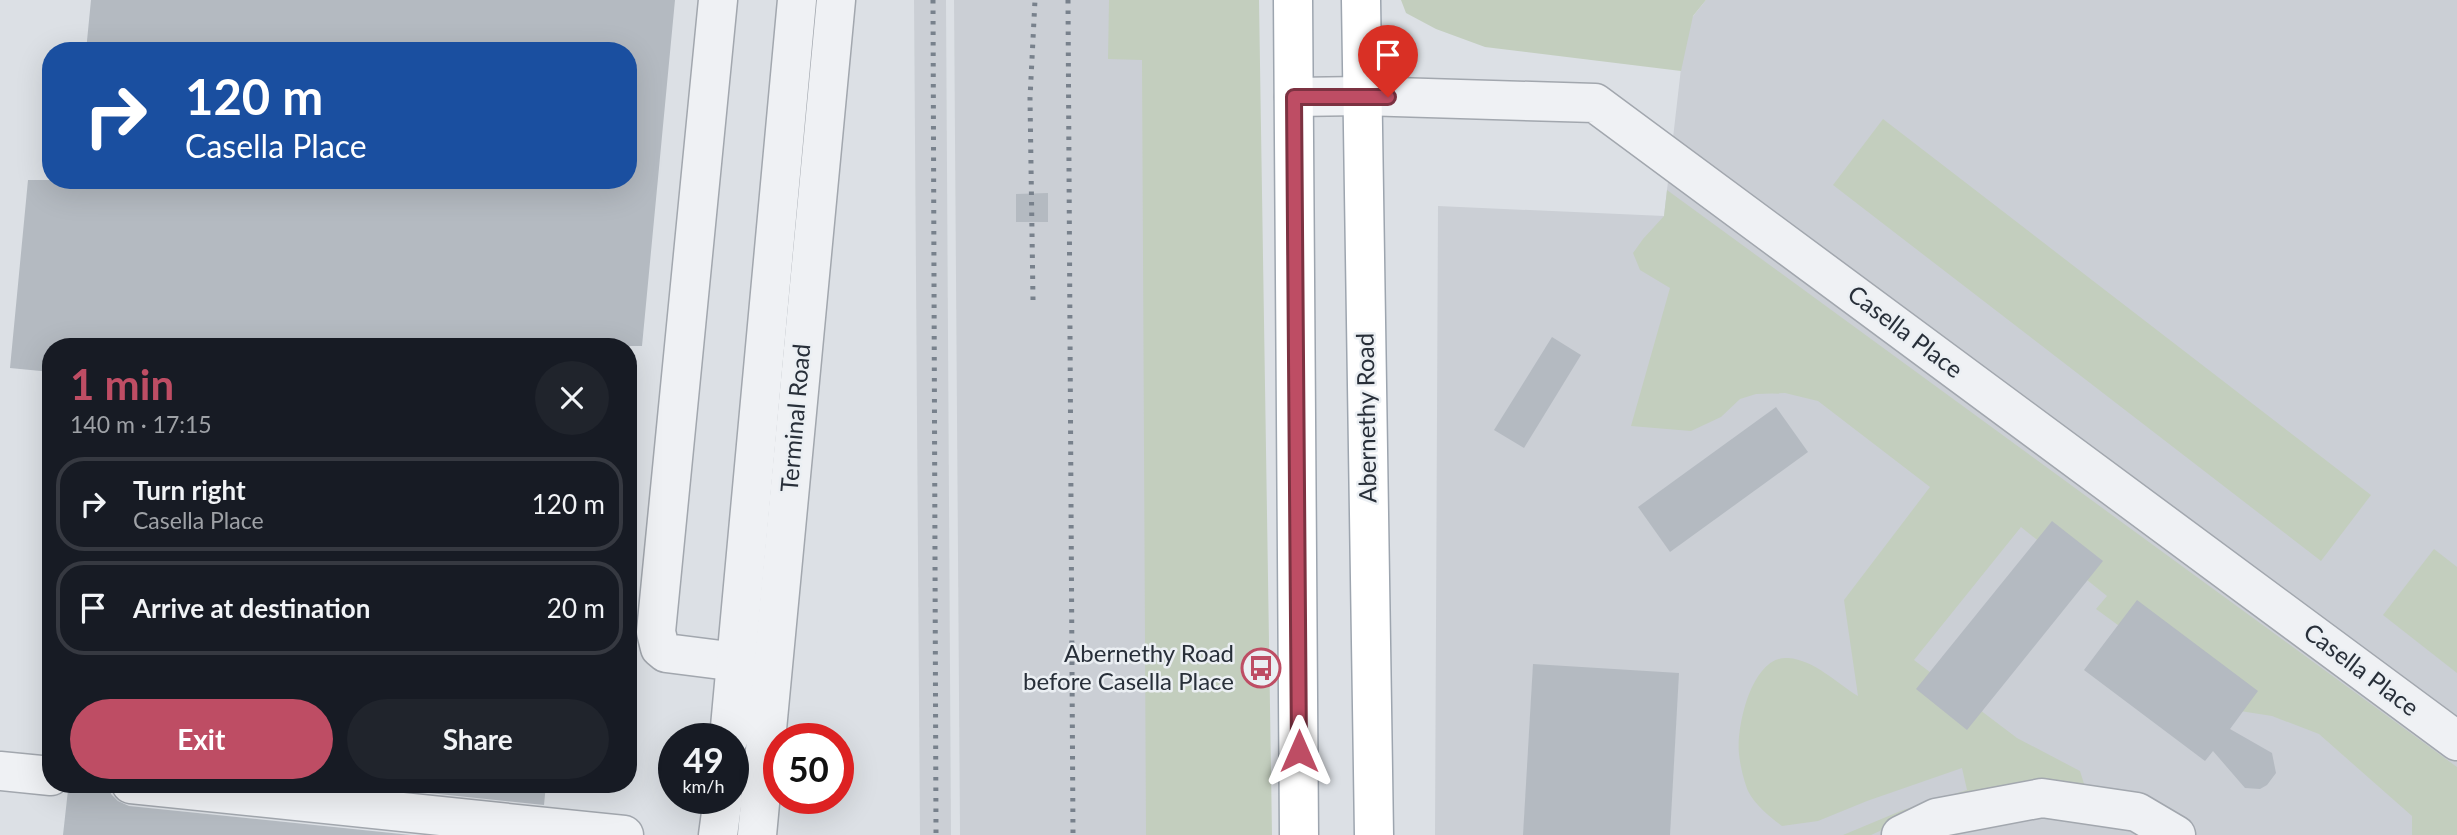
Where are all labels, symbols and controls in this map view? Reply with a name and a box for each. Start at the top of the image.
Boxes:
pin [1358,25,1418,97]
icon: arrive [1369,36,1407,74]
text: 120 m [185,67,323,125]
icon: right [70,70,161,161]
text: Casella Place [185,126,367,165]
street label: Casella Place [1843,278,1969,383]
street label: Abernethy Road [1350,333,1381,503]
street label: Terminal Road [774,343,815,493]
text: 1 min [70,359,174,409]
button: close [535,361,609,435]
text: 140 m · 17:15 [70,410,212,438]
text: Turn right [133,474,246,506]
icon: right [74,485,112,523]
text: 120 m [532,488,605,520]
text: Casella Place [133,506,264,534]
icon: arrive [74,589,112,627]
text: Arrive at destination [133,592,370,624]
text: 20 m [547,592,605,624]
street label: Casella Place [2299,616,2425,721]
place label: Abernethy Road before Casella Place [1023,638,1234,695]
bus stop icon: Abernethy Road before Casella Place [1240,647,1282,689]
button: Exit [70,699,333,779]
button: Share [347,699,609,779]
position arrow [1262,714,1336,788]
speed limit sign: 50 [763,723,854,814]
text: 49 [683,738,724,780]
text: km/h [682,775,725,797]

